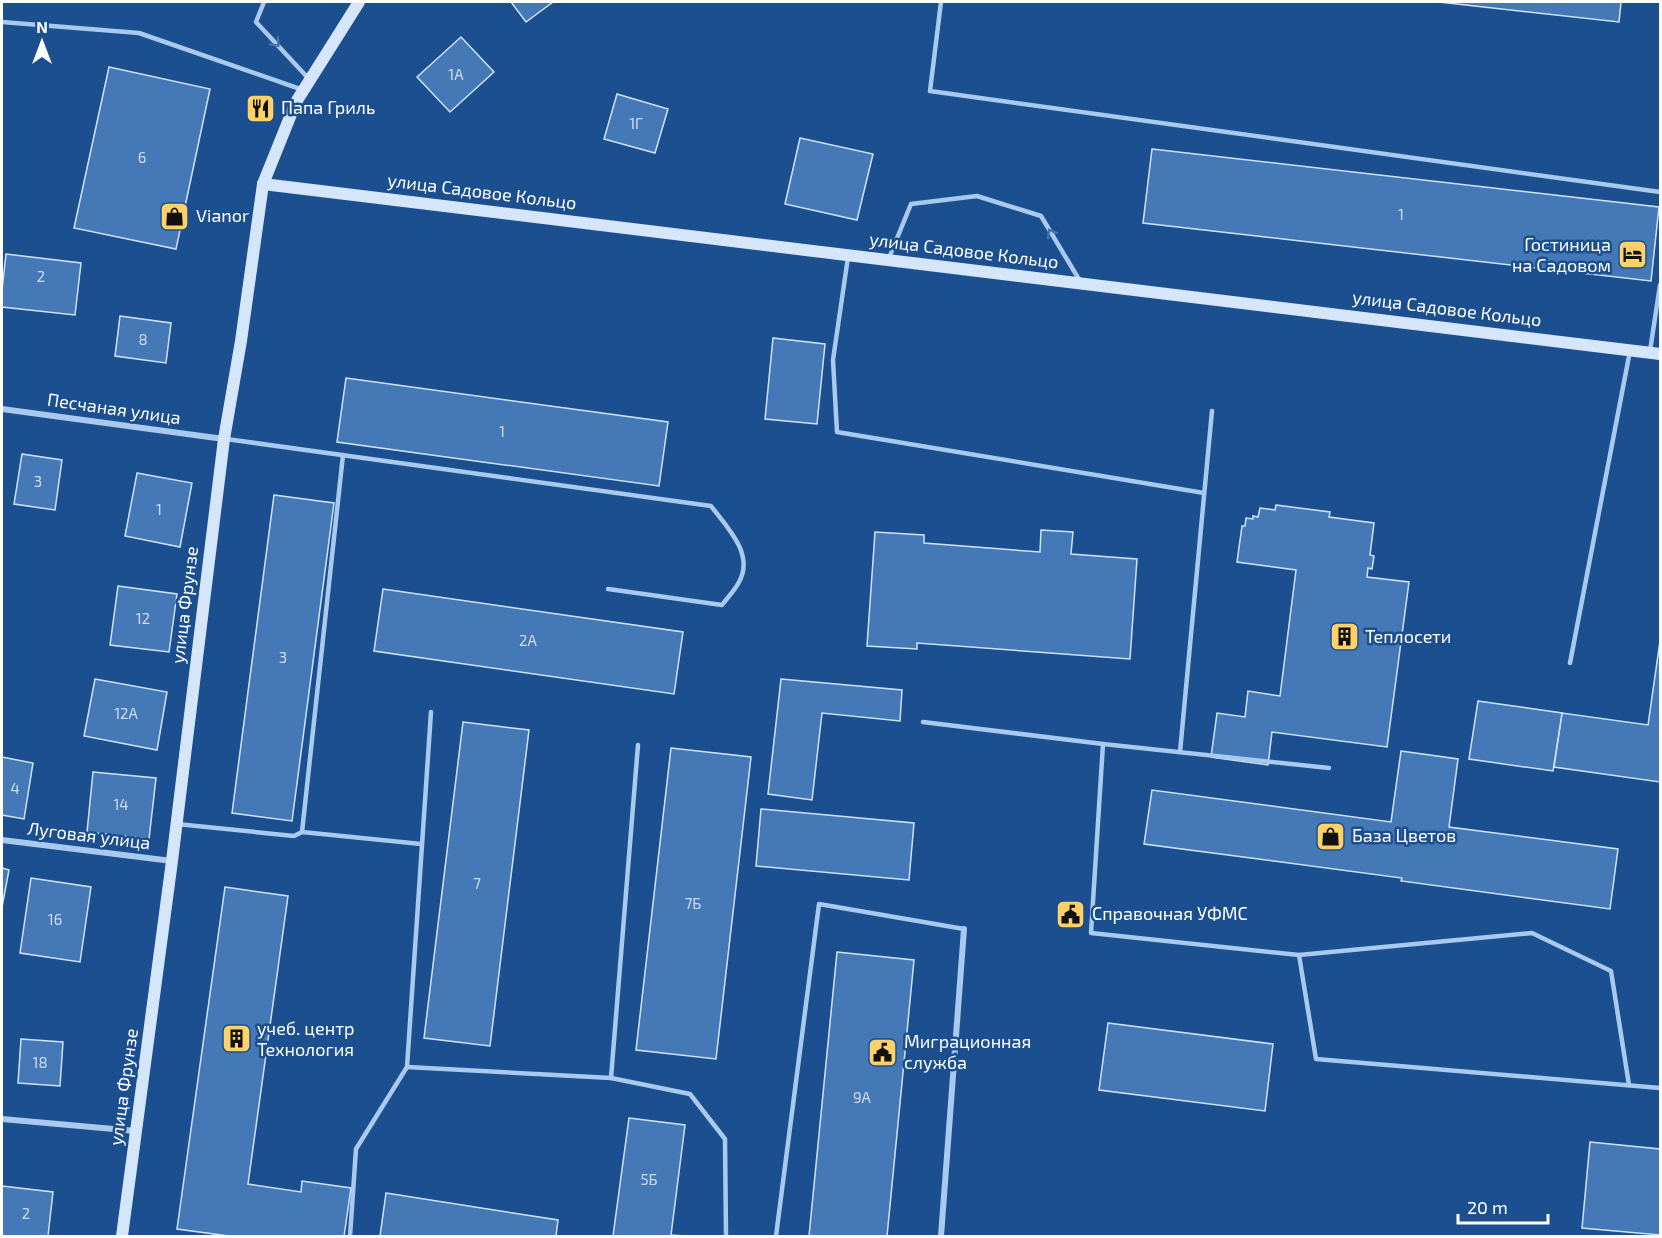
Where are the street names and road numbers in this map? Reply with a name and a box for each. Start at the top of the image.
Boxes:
street label: улица Садовое Кольцо [386,168,578,214]
street label: улица Садовое Кольцо [868,227,1060,273]
street label: улица Садовое Кольцо [1351,285,1543,331]
street label: Песчаная улица [46,388,182,428]
street label: улица Фрунзе [166,545,202,665]
street label: Луговая улица [26,817,152,853]
street label: улица Фрунзе [104,1027,142,1147]

